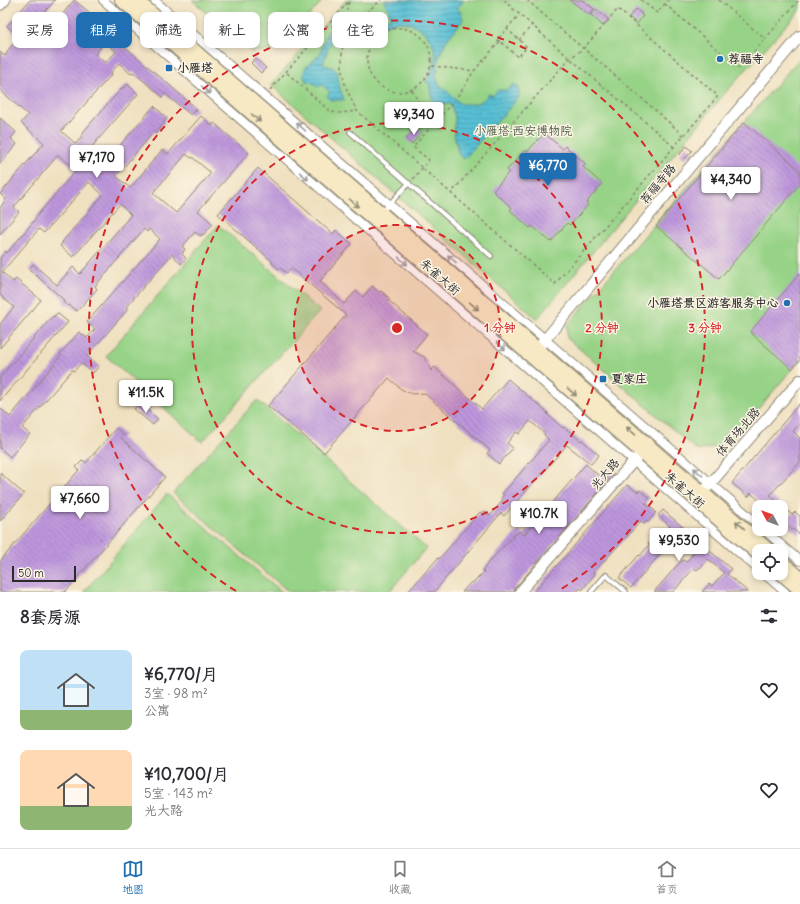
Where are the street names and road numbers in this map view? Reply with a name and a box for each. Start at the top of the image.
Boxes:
street label: 荐福寺路 [636,160,679,207]
street label: 朱雀大街 [417,255,463,298]
street label: 体育场北路 [712,404,763,459]
street label: 光大路 [587,455,622,492]
street label: 朱雀大街 [662,468,708,511]

